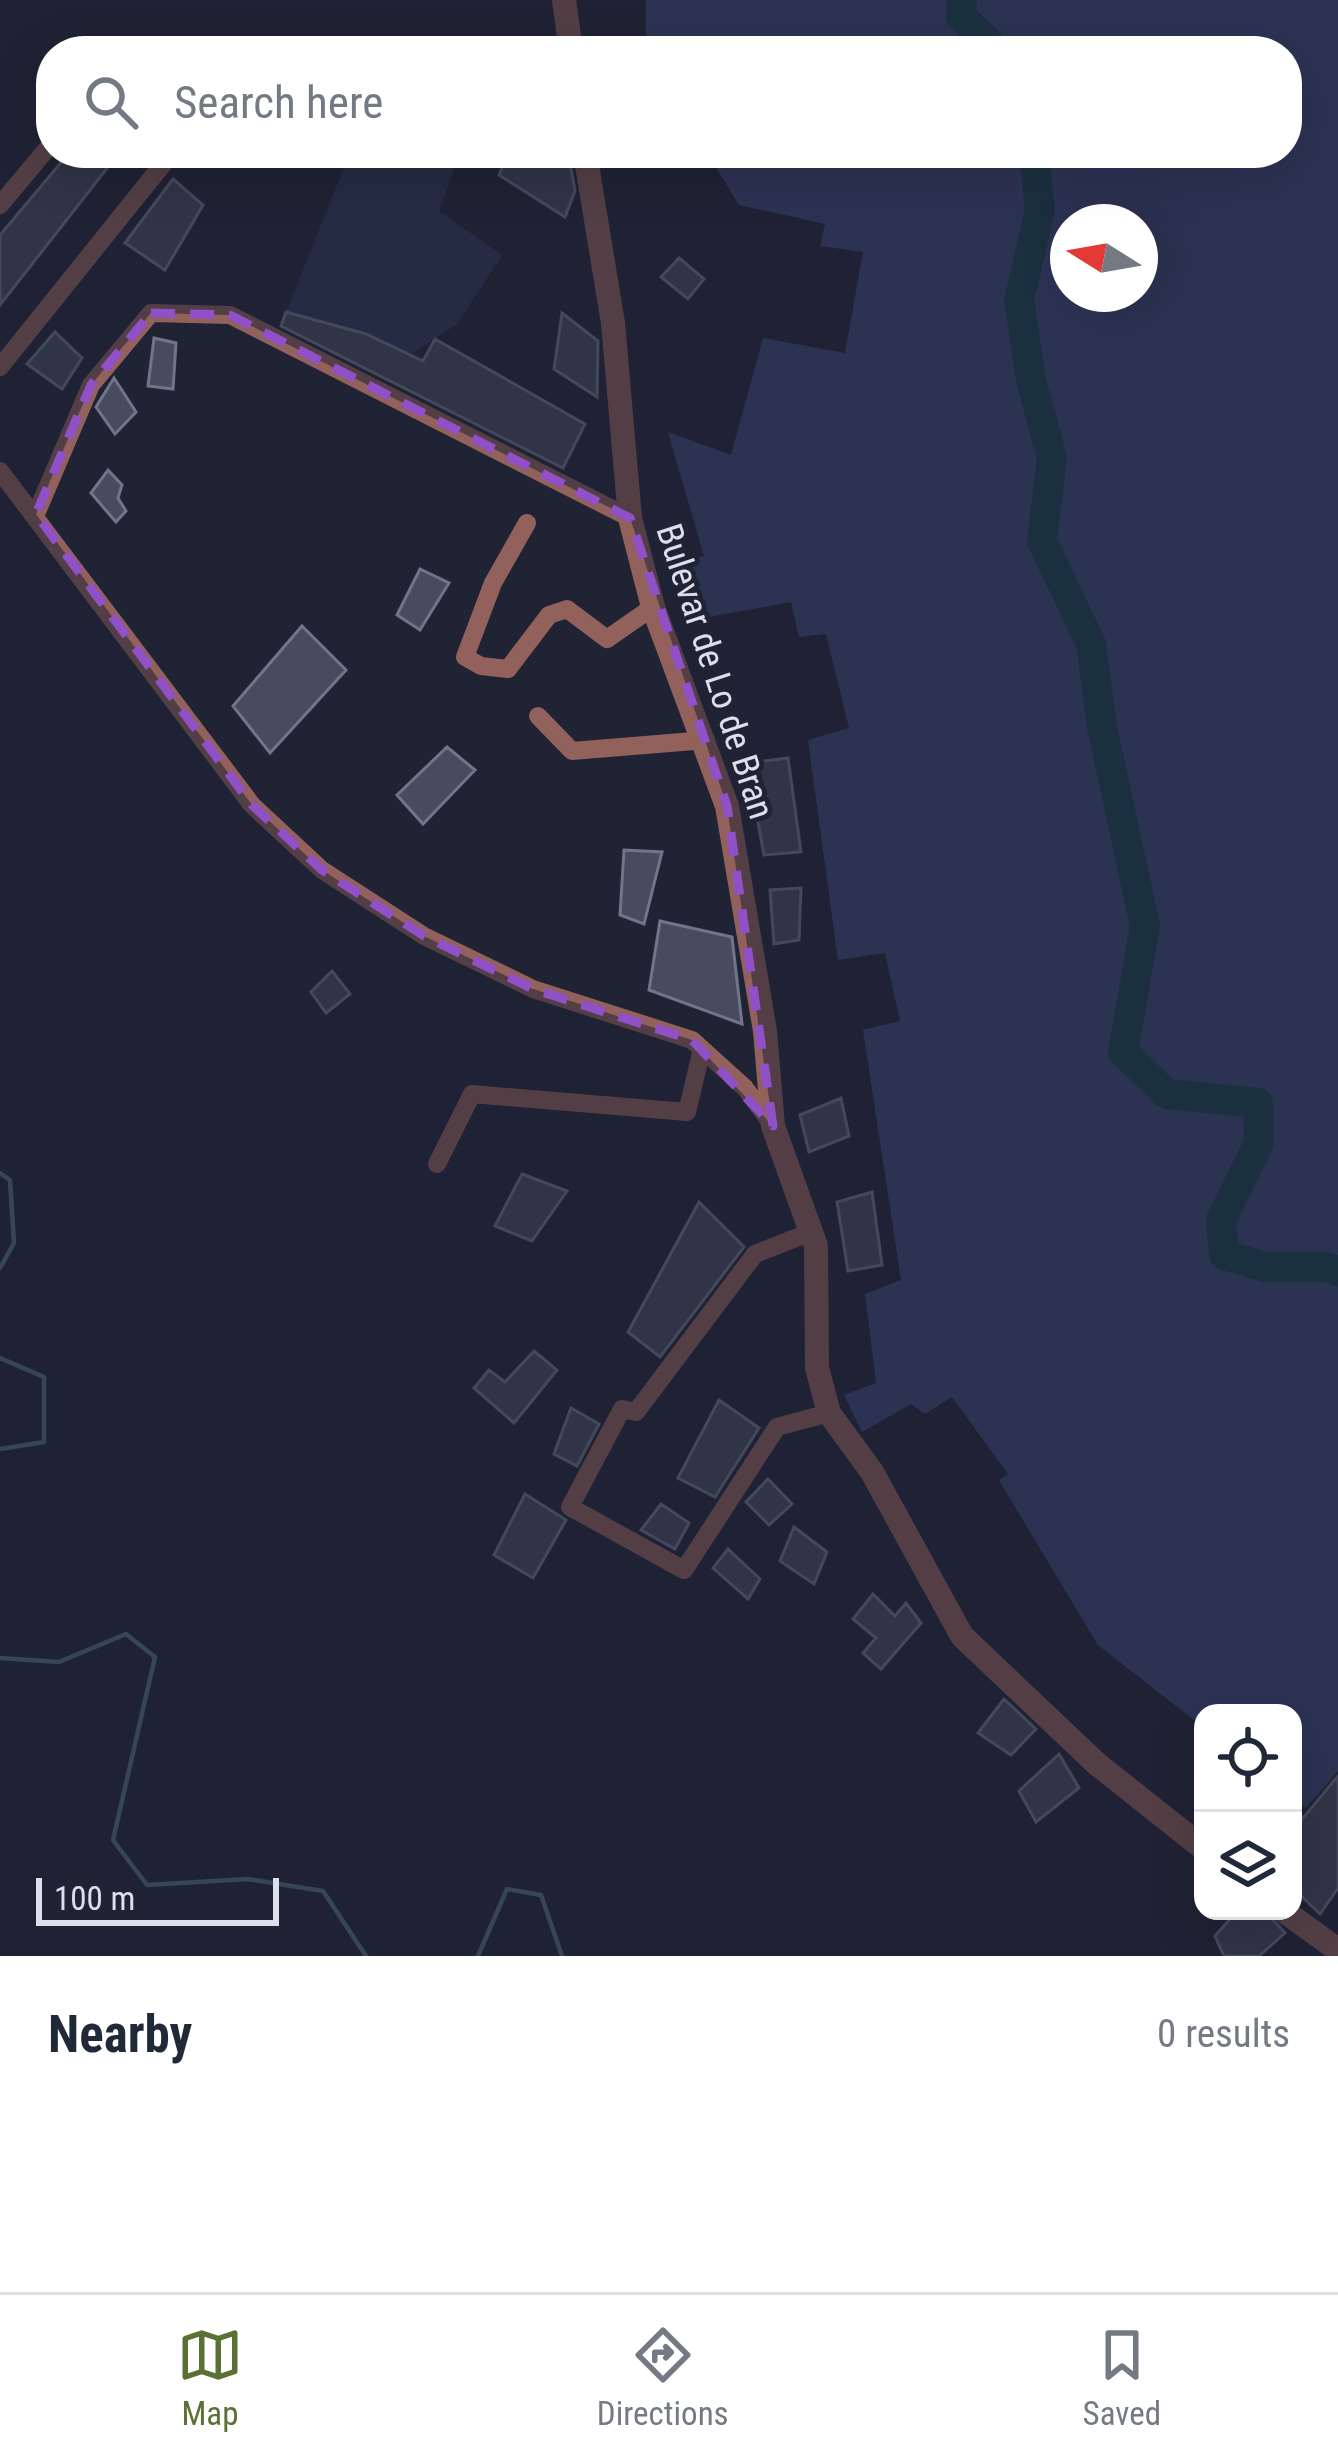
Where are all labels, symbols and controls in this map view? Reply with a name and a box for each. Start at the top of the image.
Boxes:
search box [36,36,1302,168]
icon: search [78,69,144,135]
text: Search here [174,76,383,129]
north arrow [1050,204,1158,312]
street label: Bulevar de Lo de Bran [648,519,783,824]
map controls [1194,1704,1302,1920]
button: locate [1194,1704,1302,1812]
button: layers [1194,1812,1302,1920]
scale bar [36,1872,279,1925]
text: 100 m [54,1879,135,1918]
text: Nearby [48,2005,192,2064]
text: 0 results [1157,2011,1290,2057]
tab: Map [177,2322,243,2433]
tab: Directions [597,2322,729,2433]
tab: Saved [1083,2322,1161,2433]

